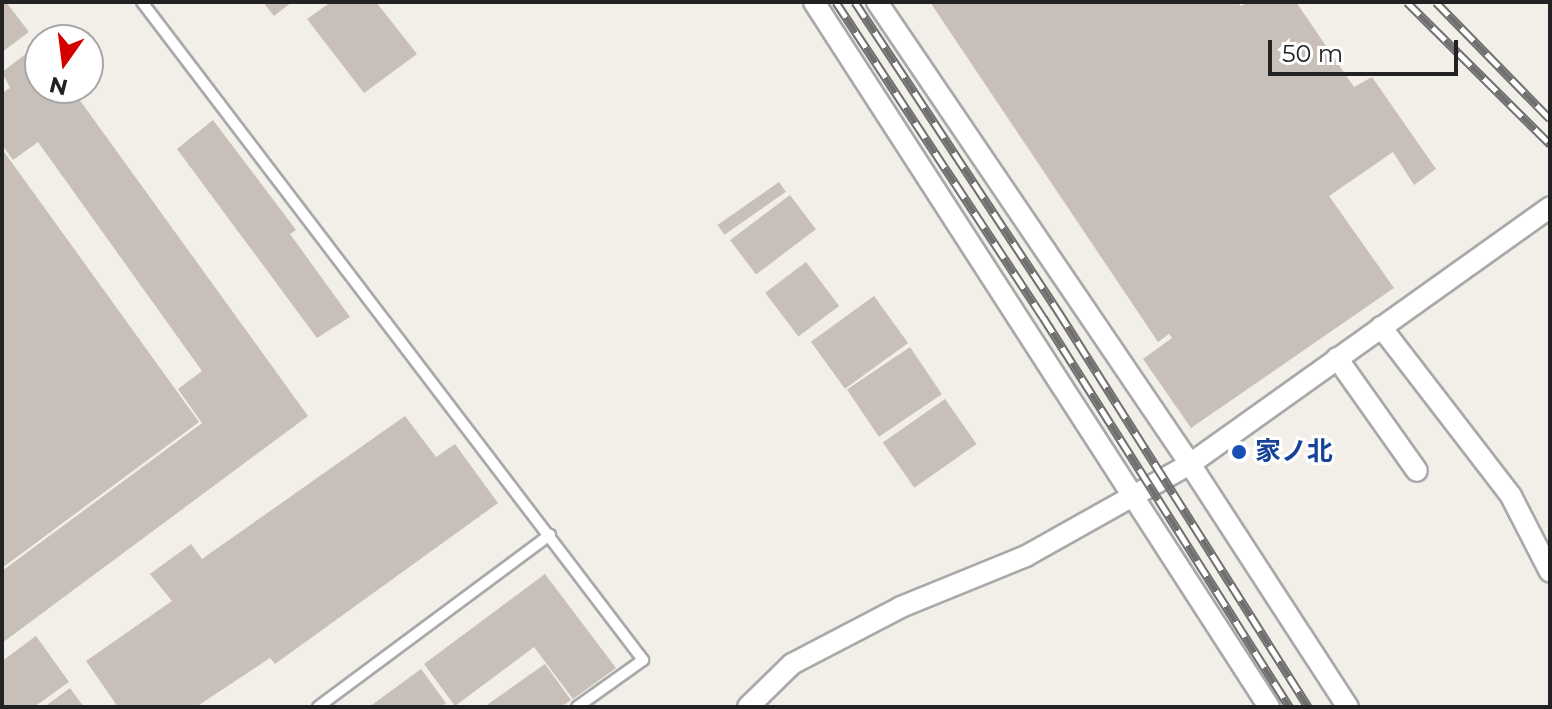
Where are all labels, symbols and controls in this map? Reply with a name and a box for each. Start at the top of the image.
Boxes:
north arrow [24,24,104,104]
scale bar [1272,24,1462,74]
text: 50 m [1282,39,1343,68]
text: N [47,71,70,101]
place label: 家ノ北 [1255,436,1333,468]
marker: 家ノ北 [1230,443,1248,461]

